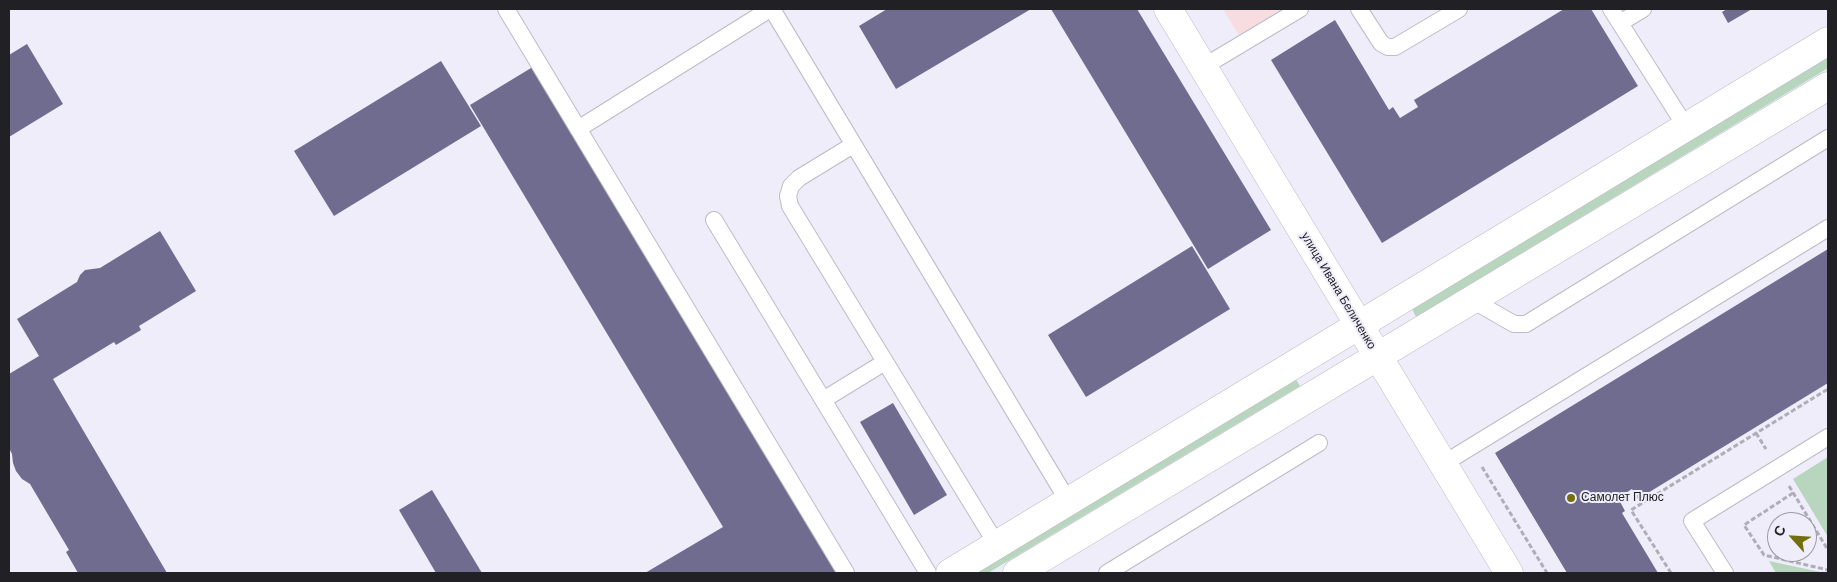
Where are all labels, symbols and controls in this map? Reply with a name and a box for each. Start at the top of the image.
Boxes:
street label: улица Ивана Беличенко [1297,230,1379,352]
place label: Самолет Плюс [1581,491,1664,505]
marker: Самолет Плюс [1565,492,1577,504]
north arrow [1767,512,1817,562]
text: С [1769,522,1790,539]

